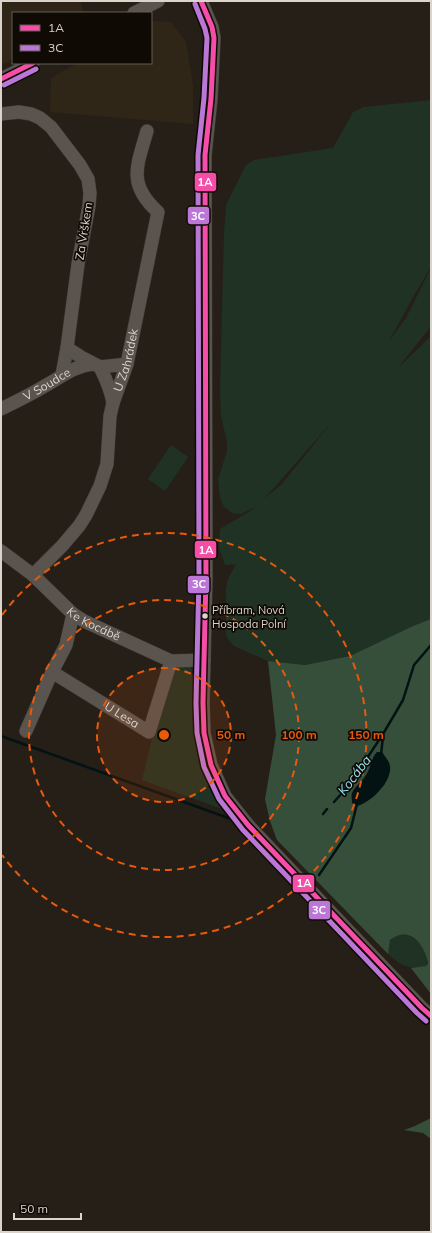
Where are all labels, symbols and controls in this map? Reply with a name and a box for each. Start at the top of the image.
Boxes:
legend [12,12,152,64]
text: 1A [48,20,64,35]
text: 3C [48,40,63,55]
line badge: 1A [194,172,217,192]
text: 1A [198,175,213,189]
street label: Za Vrškem [72,201,95,261]
line badge: 3C [187,206,210,225]
text: 3C [191,209,206,223]
street label: U Zahrádek [110,326,141,393]
street label: V Soudce [20,364,73,404]
line badge: 1A [194,540,217,559]
text: 1A [199,543,214,557]
line badge: 3C [187,575,210,594]
text: 3C [192,577,207,591]
place label: Příbram, Nová Hospoda Polní [212,603,287,631]
street label: Ke Kocábě [64,604,123,644]
marker: Příbram, Nová Hospoda Polní [200,611,210,621]
street label: U Lesa [102,698,142,731]
text: 50 m [217,727,245,742]
text: 100 m [281,727,317,742]
text: 150 m [348,727,384,742]
centre of rings [157,728,171,742]
water label: Kocába [334,752,374,798]
line badge: 1A [292,874,315,893]
text: 1A [297,876,312,890]
line badge: 3C [308,900,331,920]
text: 3C [312,903,327,917]
scale bar [14,1195,81,1221]
text: 50 m [20,1201,48,1216]

